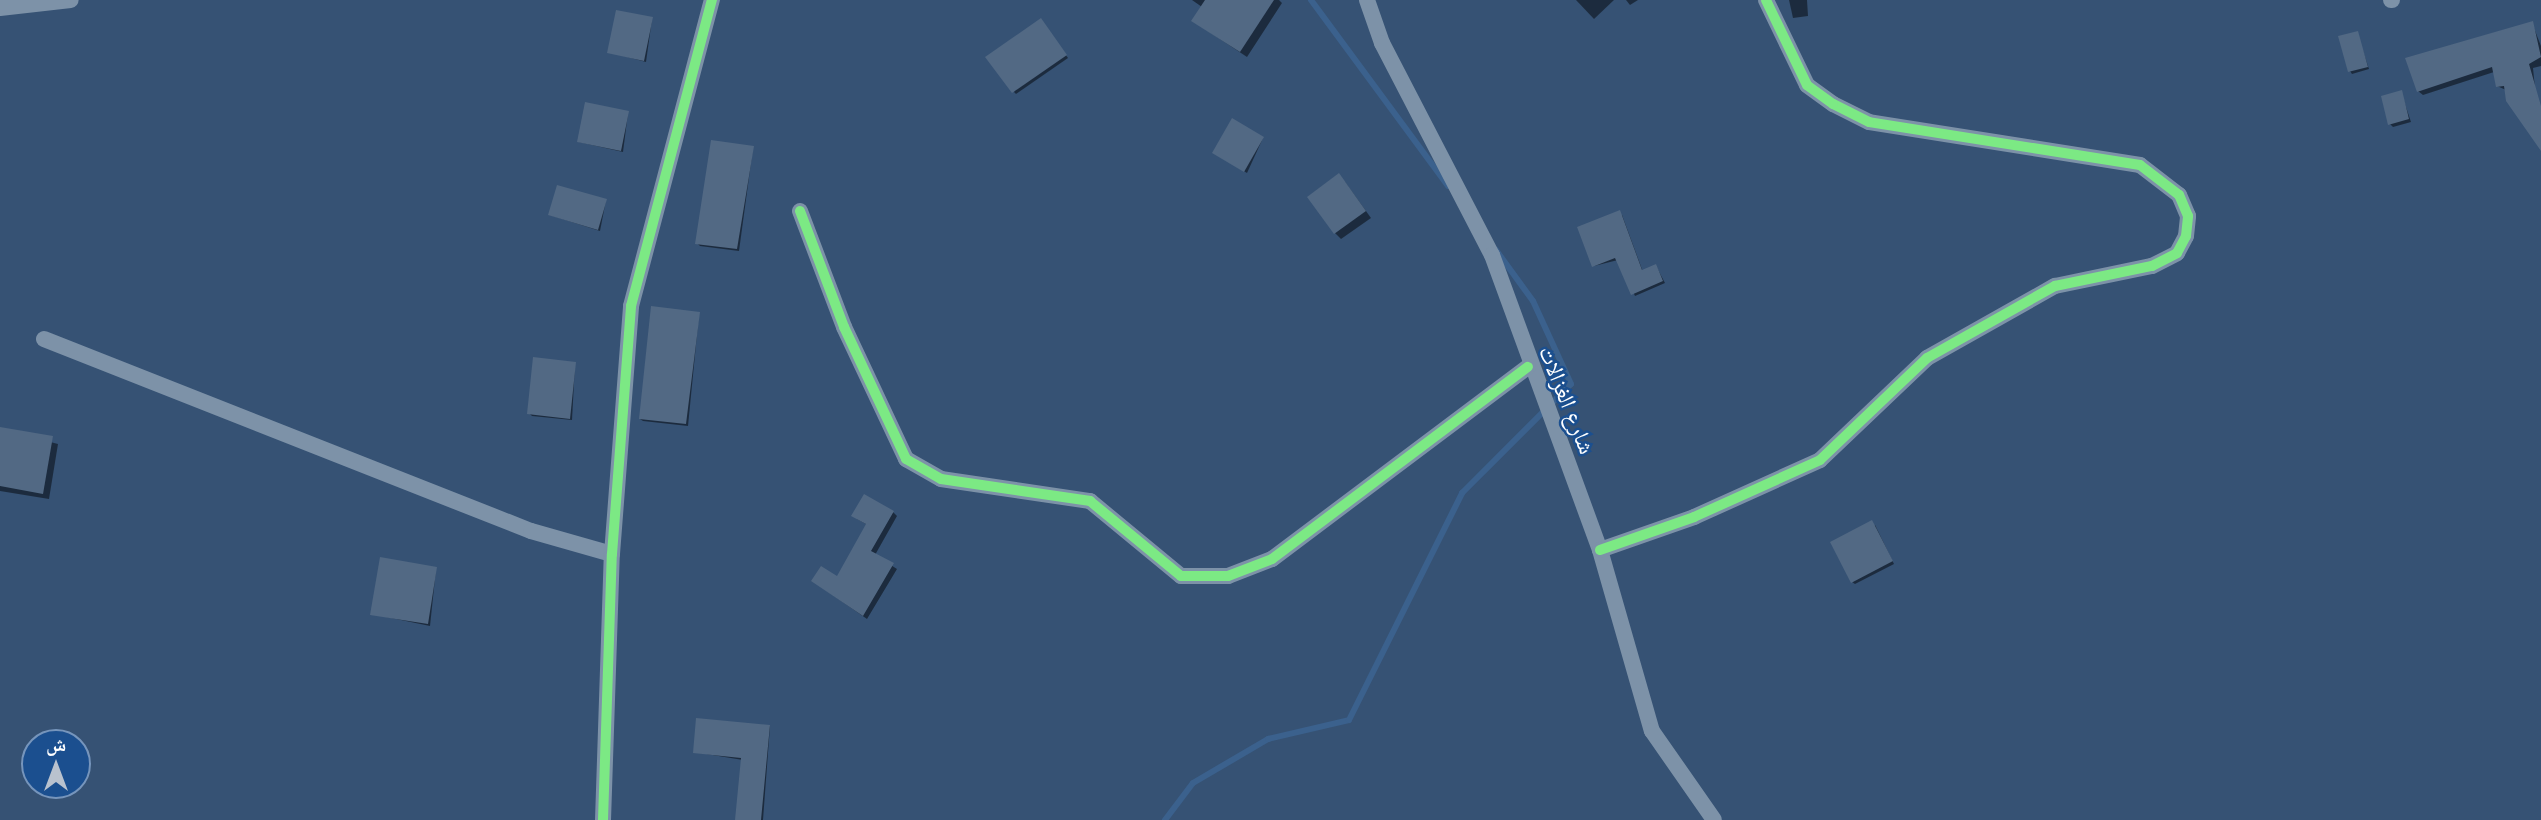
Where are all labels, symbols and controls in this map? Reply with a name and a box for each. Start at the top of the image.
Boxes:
street label: شارع الغزالات [1533,342,1601,458]
north arrow [21,729,91,799]
text: ش [46,732,66,757]

